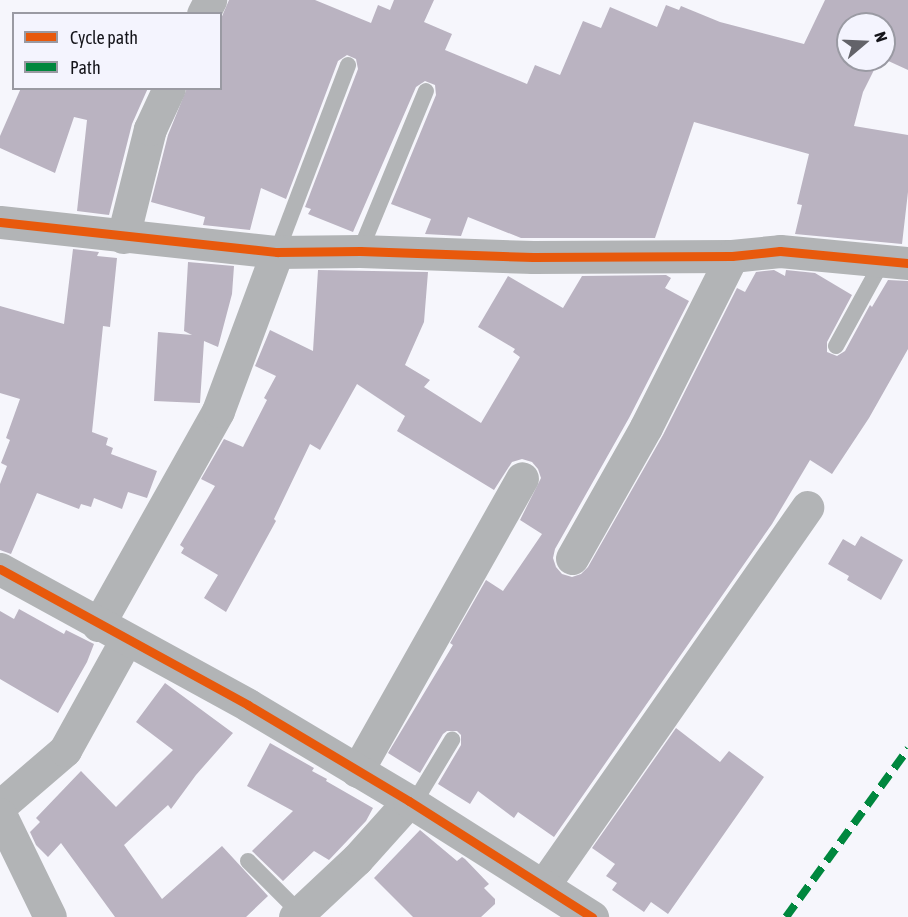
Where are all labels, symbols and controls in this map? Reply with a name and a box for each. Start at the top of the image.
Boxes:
legend [12,12,222,90]
north arrow [836,12,896,72]
text: Cycle path [70,27,138,48]
text: N [871,29,891,44]
text: Path [70,57,101,78]

